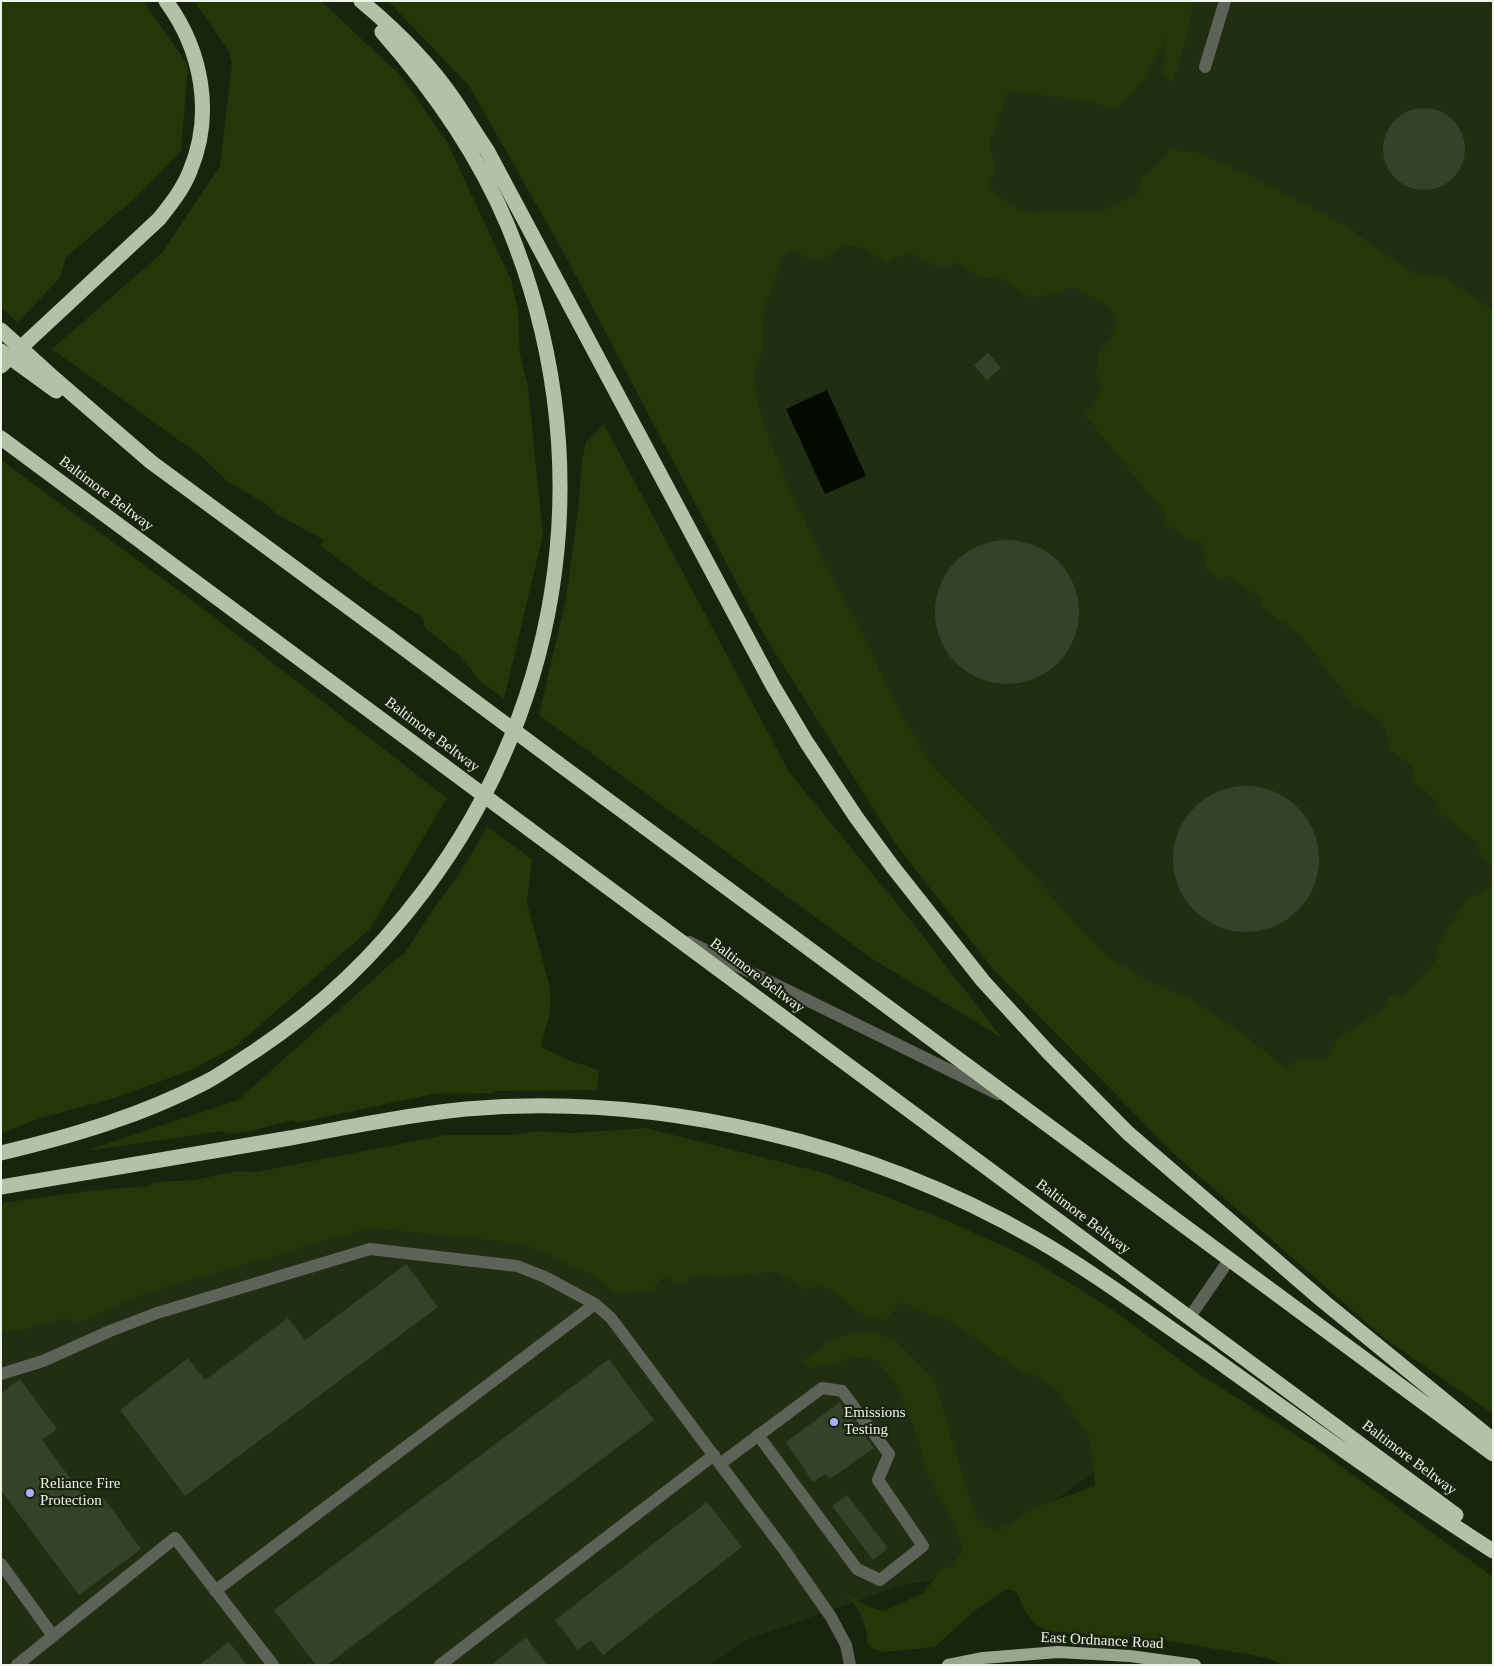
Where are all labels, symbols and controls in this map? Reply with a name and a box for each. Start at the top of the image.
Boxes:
street label: Baltimore Beltway [55,453,157,535]
street label: Baltimore Beltway [381,694,483,776]
street label: Baltimore Beltway [706,935,808,1017]
street label: Baltimore Beltway [1032,1176,1134,1258]
place label: Emissions Testing [844,1404,906,1439]
marker: Emissions Testing [828,1416,840,1428]
street label: Baltimore Beltway [1358,1417,1460,1499]
place label: Reliance Fire Protection [40,1475,120,1510]
marker: Reliance Fire Protection [24,1487,36,1499]
street label: East Ordnance Road [1040,1629,1164,1653]

